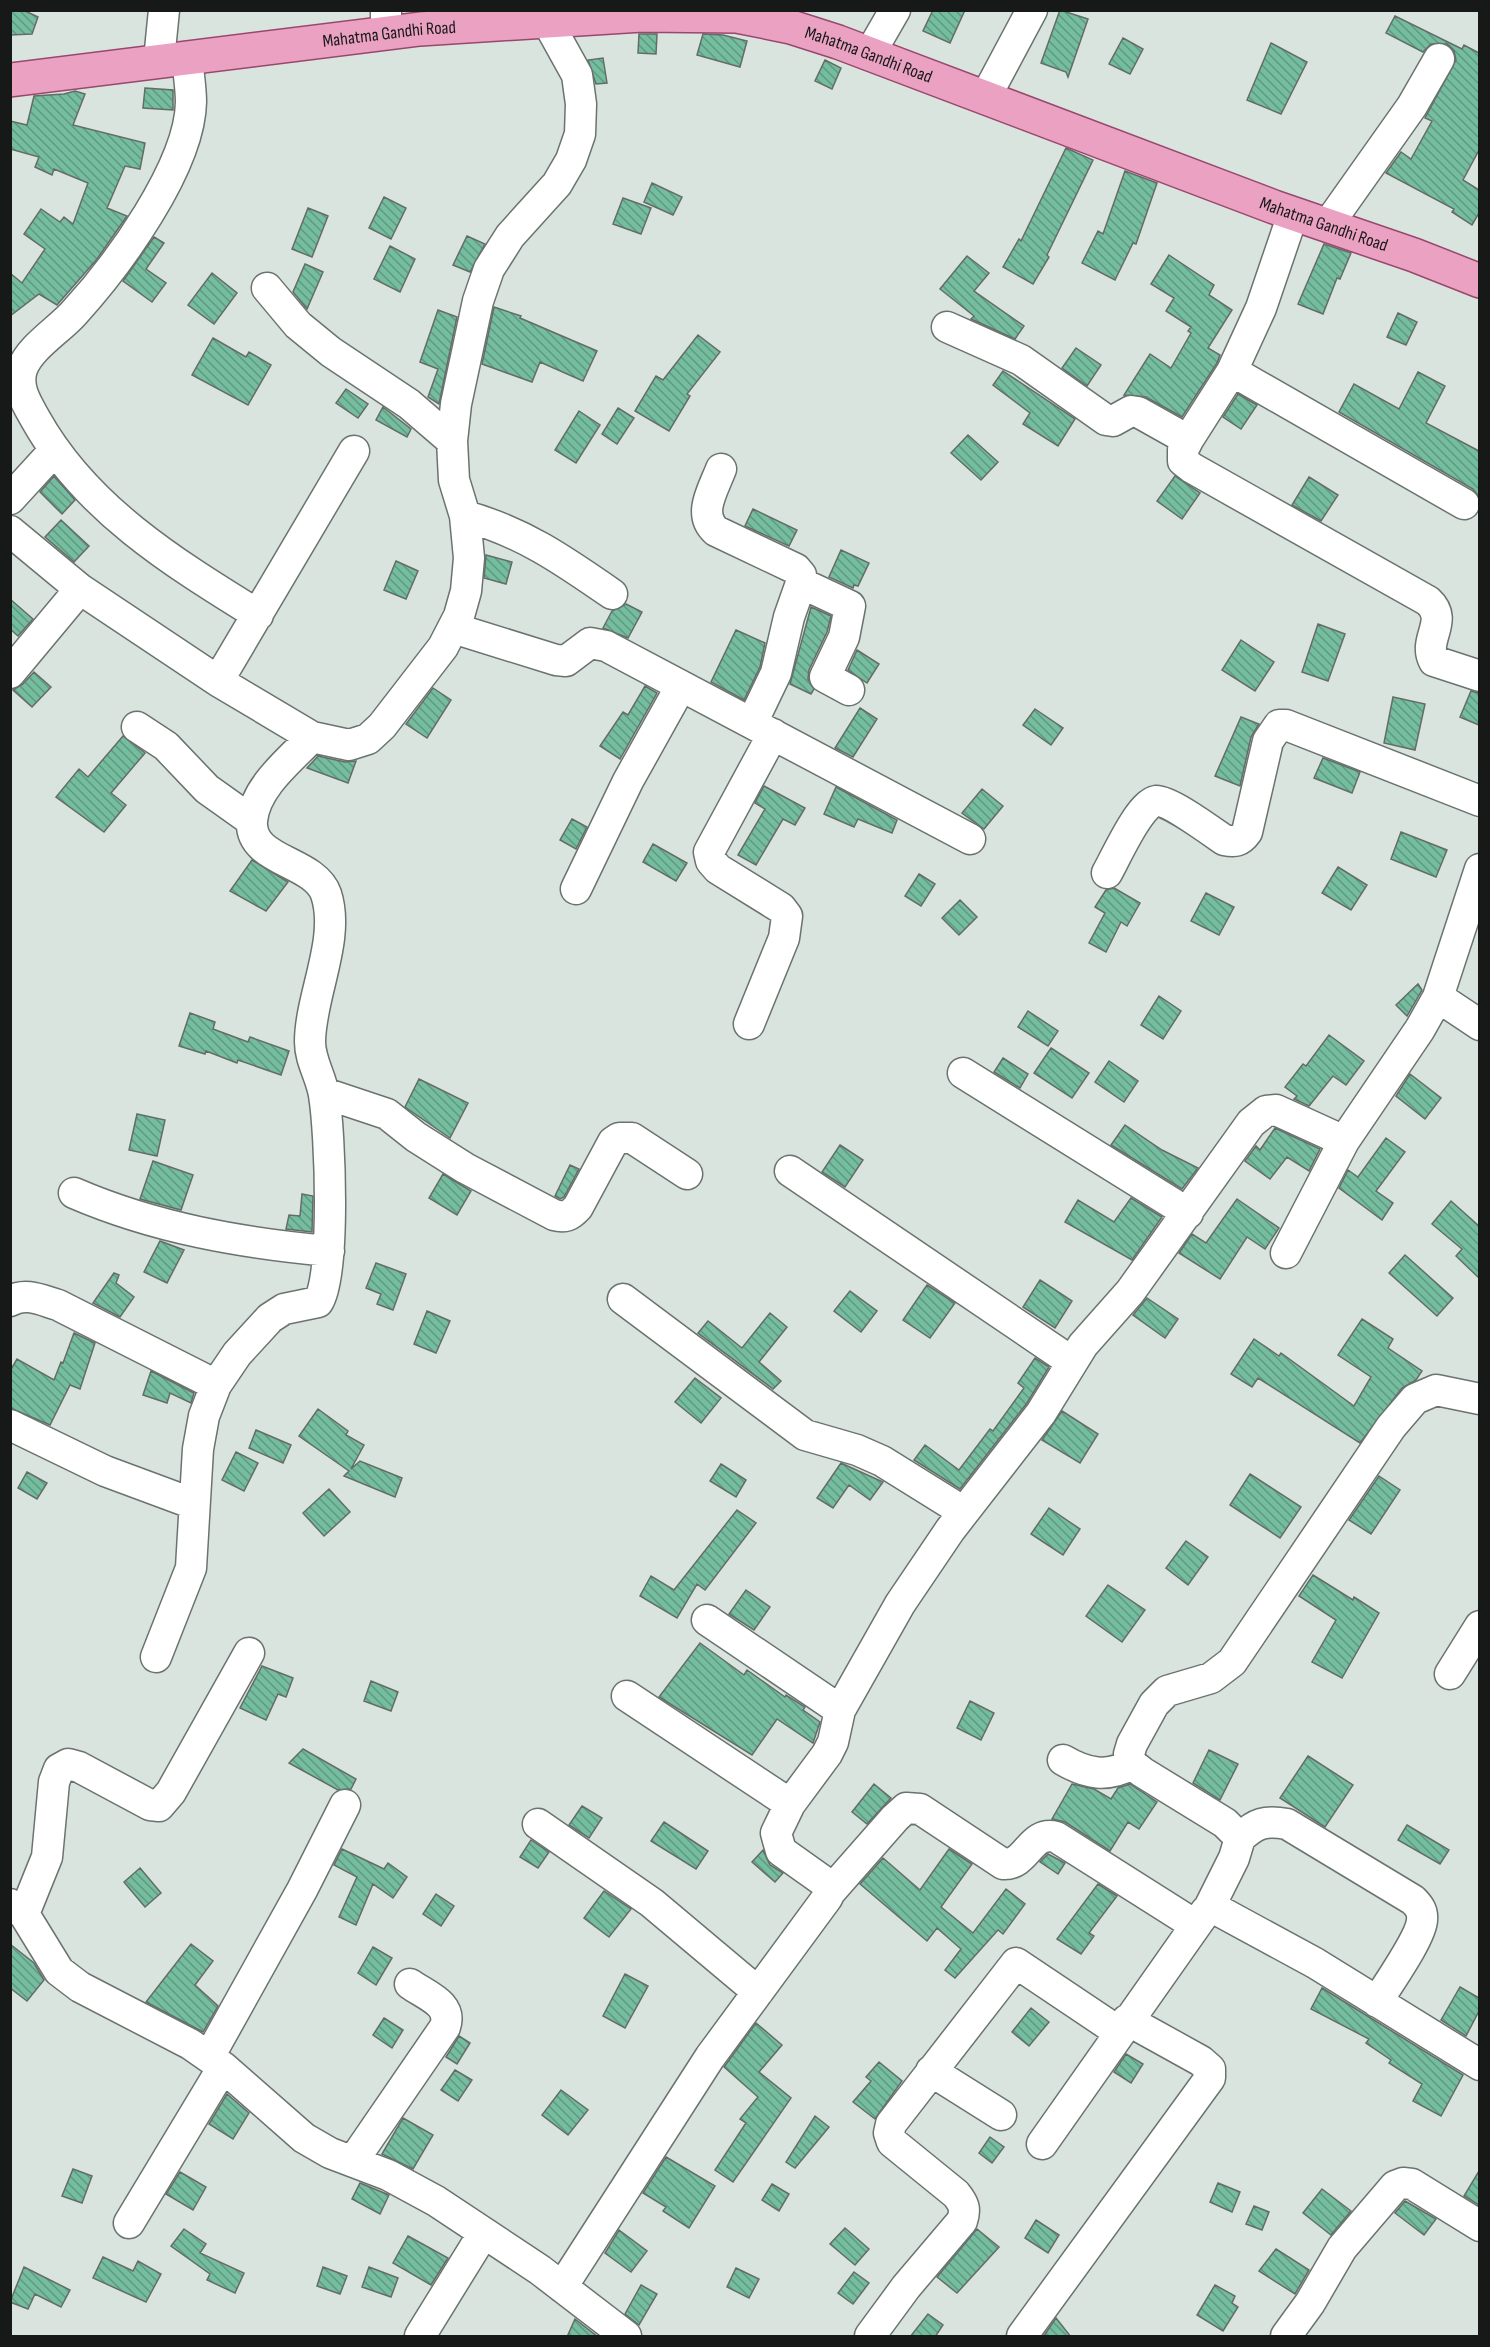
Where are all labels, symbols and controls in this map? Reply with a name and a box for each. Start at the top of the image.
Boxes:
street label: Mahatma Gandhi Road [321,16,457,52]
street label: Mahatma Gandhi Road [802,22,935,87]
street label: Mahatma Gandhi Road [1257,192,1391,256]

